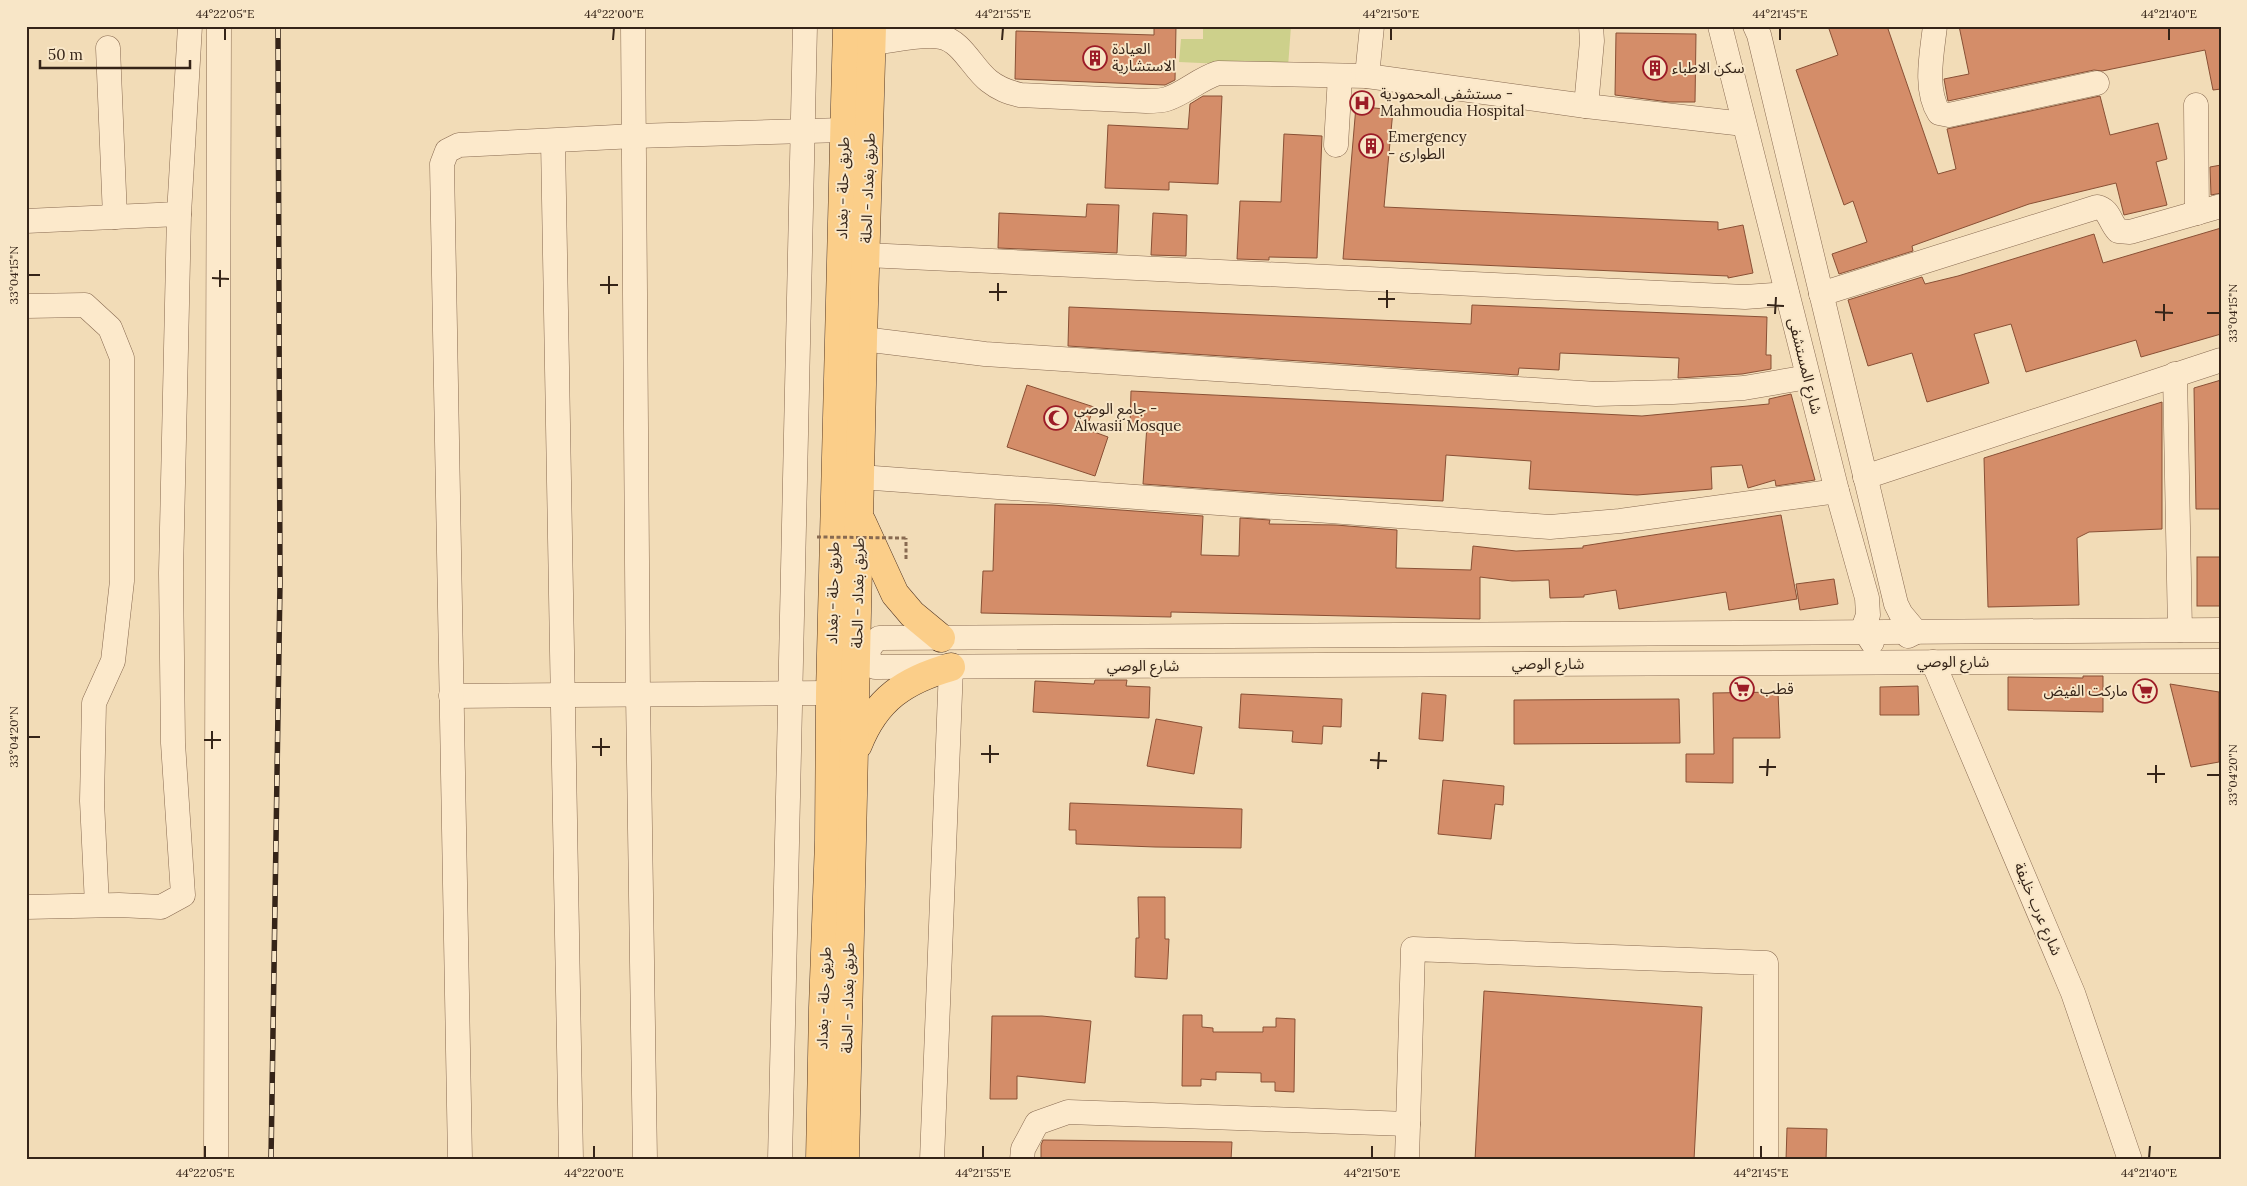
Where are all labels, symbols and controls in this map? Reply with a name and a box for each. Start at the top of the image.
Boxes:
text: 44°22'05"E [196,6,254,21]
text: 44°22'00"E [584,6,644,21]
text: 44°21'55"E [975,6,1031,21]
text: 44°21'50"E [1363,6,1419,21]
text: 44°21'45"E [1752,6,1808,21]
text: 44°21'40"E [2141,6,2197,21]
scale bar [40,38,190,70]
place label: العيادة الاستشارية [1112,39,1176,75]
text: 50 m [48,45,83,64]
building icon: العيادة الاستشارية [1082,45,1108,71]
building icon: سكن الاطباء [1642,55,1668,81]
place label: سكن الاطباء [1672,58,1745,77]
place label: مستشفى المحمودية - Mahmoudia Hospital [1380,84,1525,120]
hospital icon: مستشفى المحمودية - Mahmoudia Hospital [1349,90,1375,116]
place label: Emergency - الطوارئ [1388,127,1467,163]
street label: طريق بغداد - الحلة [856,132,880,244]
building icon: Emergency - الطوارئ [1358,133,1384,159]
street label: طريق حلة - بغداد [832,137,854,239]
text: 33°04'15"N [6,246,21,304]
text: 33°04'15"N [2225,284,2240,342]
street label: شارع المستشفى [1781,316,1827,417]
place label: جامع الوصي - Alwasii Mosque [1073,399,1181,435]
mosque icon: جامع الوصي - Alwasii Mosque [1043,405,1069,431]
street label: طريق بغداد - الحلة [847,537,869,649]
street label: طريق حلة - بغداد [822,542,844,644]
street label: شارع الوصي [1917,652,1989,674]
street label: شارع الوصي [1512,654,1584,676]
street label: شارع الوصي [1107,656,1179,678]
supermarket icon: قطب [1729,676,1755,702]
supermarket icon: ماركت الفيض [2132,678,2158,704]
place label: قطب [1760,679,1794,698]
place label: ماركت الفيض [2044,681,2128,700]
text: 33°04'20"N [6,706,21,768]
text: 33°04'20"N [2225,744,2240,806]
street label: شارع عرب خليفة [2008,859,2067,960]
street label: طريق بغداد - الحلة [837,942,859,1054]
street label: طريق حلة - بغداد [812,946,836,1050]
text: 44°22'05"E [176,1165,234,1180]
text: 44°22'00"E [564,1165,624,1180]
text: 44°21'55"E [955,1165,1011,1180]
text: 44°21'50"E [1344,1165,1400,1180]
text: 44°21'45"E [1733,1165,1789,1180]
text: 44°21'40"E [2121,1165,2177,1180]

